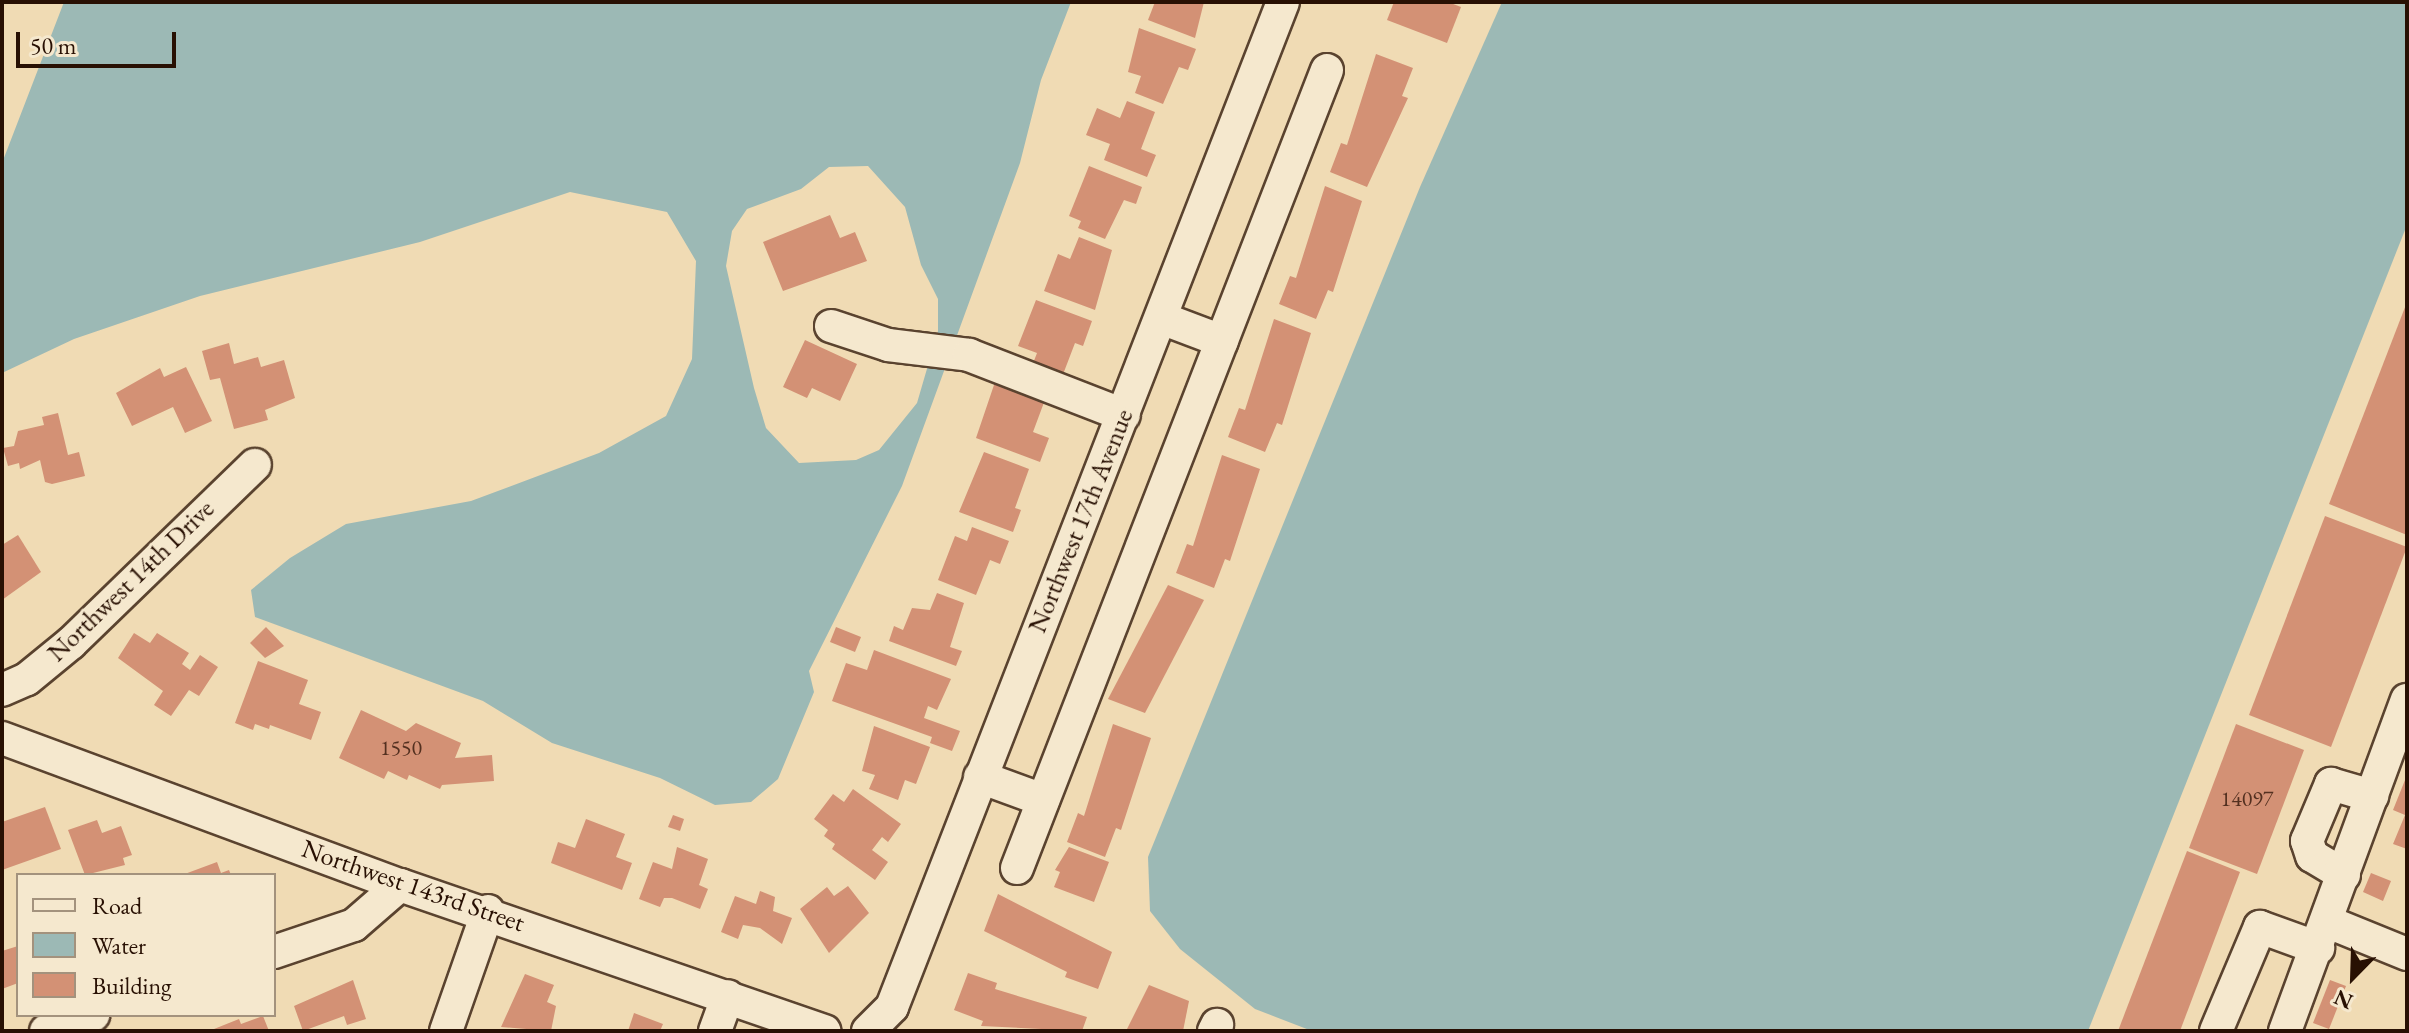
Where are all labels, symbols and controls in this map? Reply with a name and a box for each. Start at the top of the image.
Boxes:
scale bar [20,16,180,66]
text: 50 m [30,30,77,61]
street label: Northwest 17th Avenue [1022,405,1140,637]
street label: Northwest 14th Drive [41,494,221,668]
house number: 1550 [380,735,422,761]
house number: 14097 [2221,786,2273,812]
street label: Northwest 143rd Street [297,833,529,939]
legend [16,873,276,1017]
text: Road [92,890,142,921]
text: Water [92,930,146,961]
north arrow [2313,937,2393,1017]
text: Building [92,970,172,1001]
text: N [2330,983,2357,1016]

